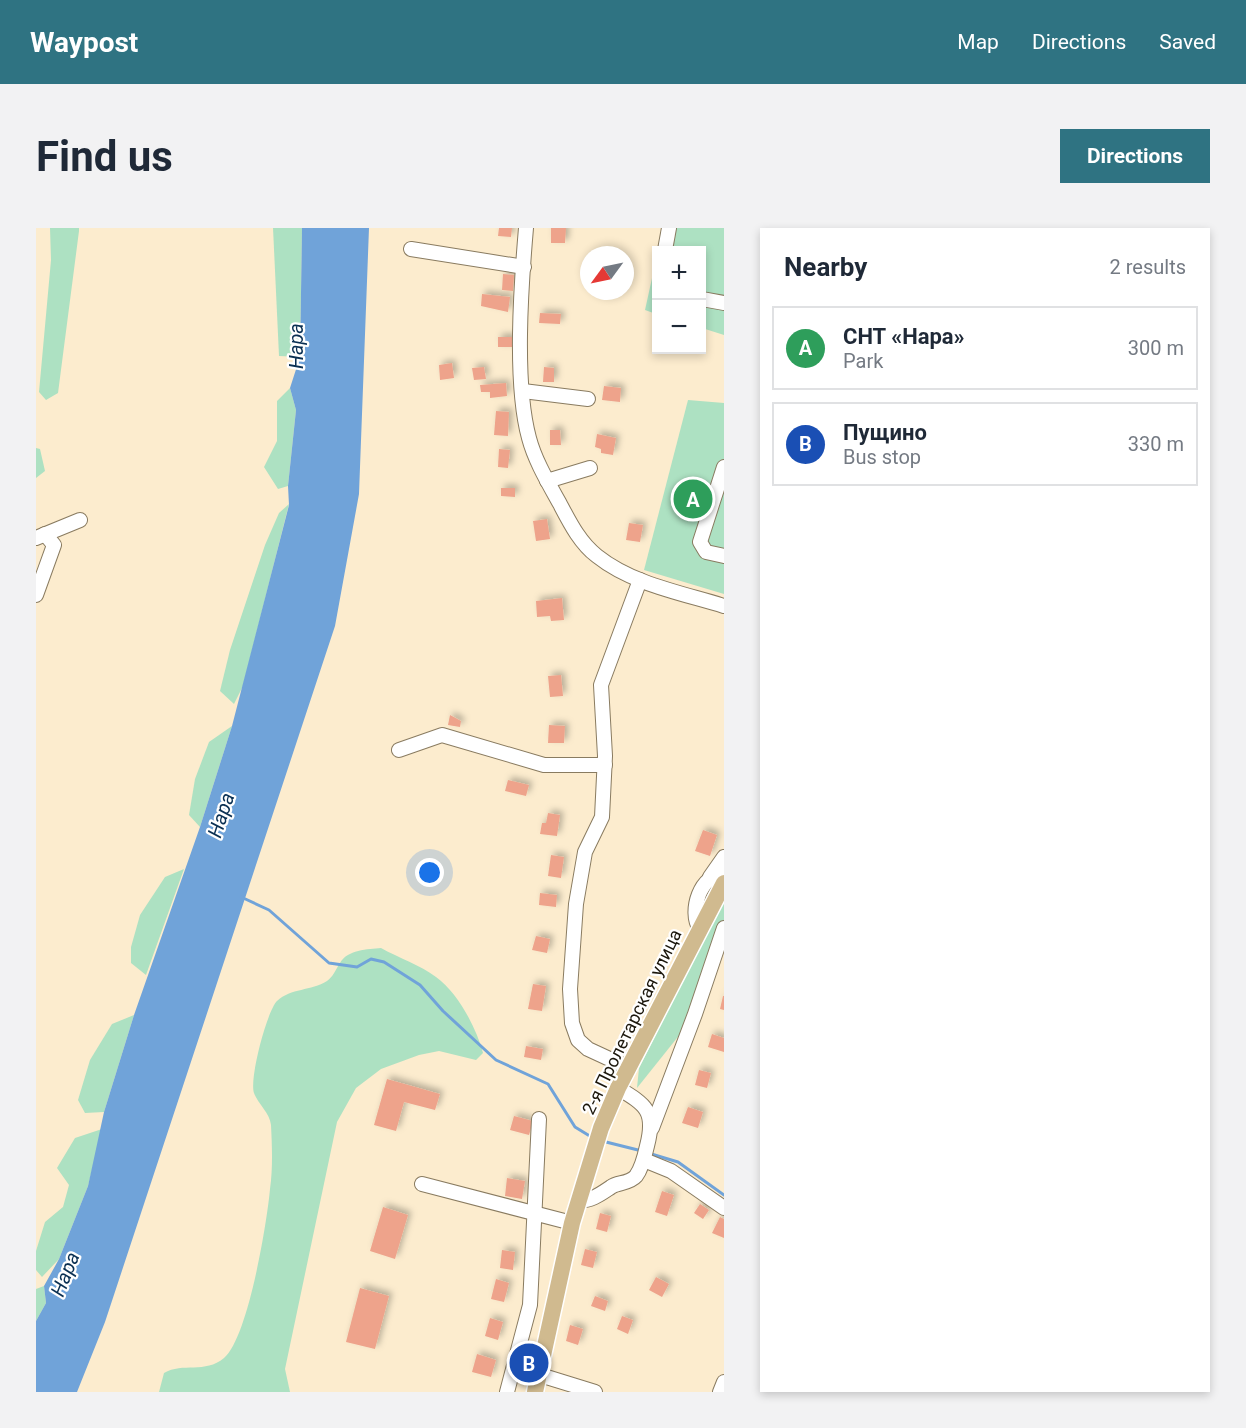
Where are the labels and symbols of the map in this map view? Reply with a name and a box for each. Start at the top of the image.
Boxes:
north arrow [580,246,634,300]
water label: Нара [284,323,308,369]
pin: A [674,476,712,522]
water label: Нара [203,789,239,841]
your location [415,858,444,887]
street label: 2-я Пролетарская улица [578,926,686,1118]
water label: Нара [45,1248,85,1300]
pin: B [510,1340,548,1386]

